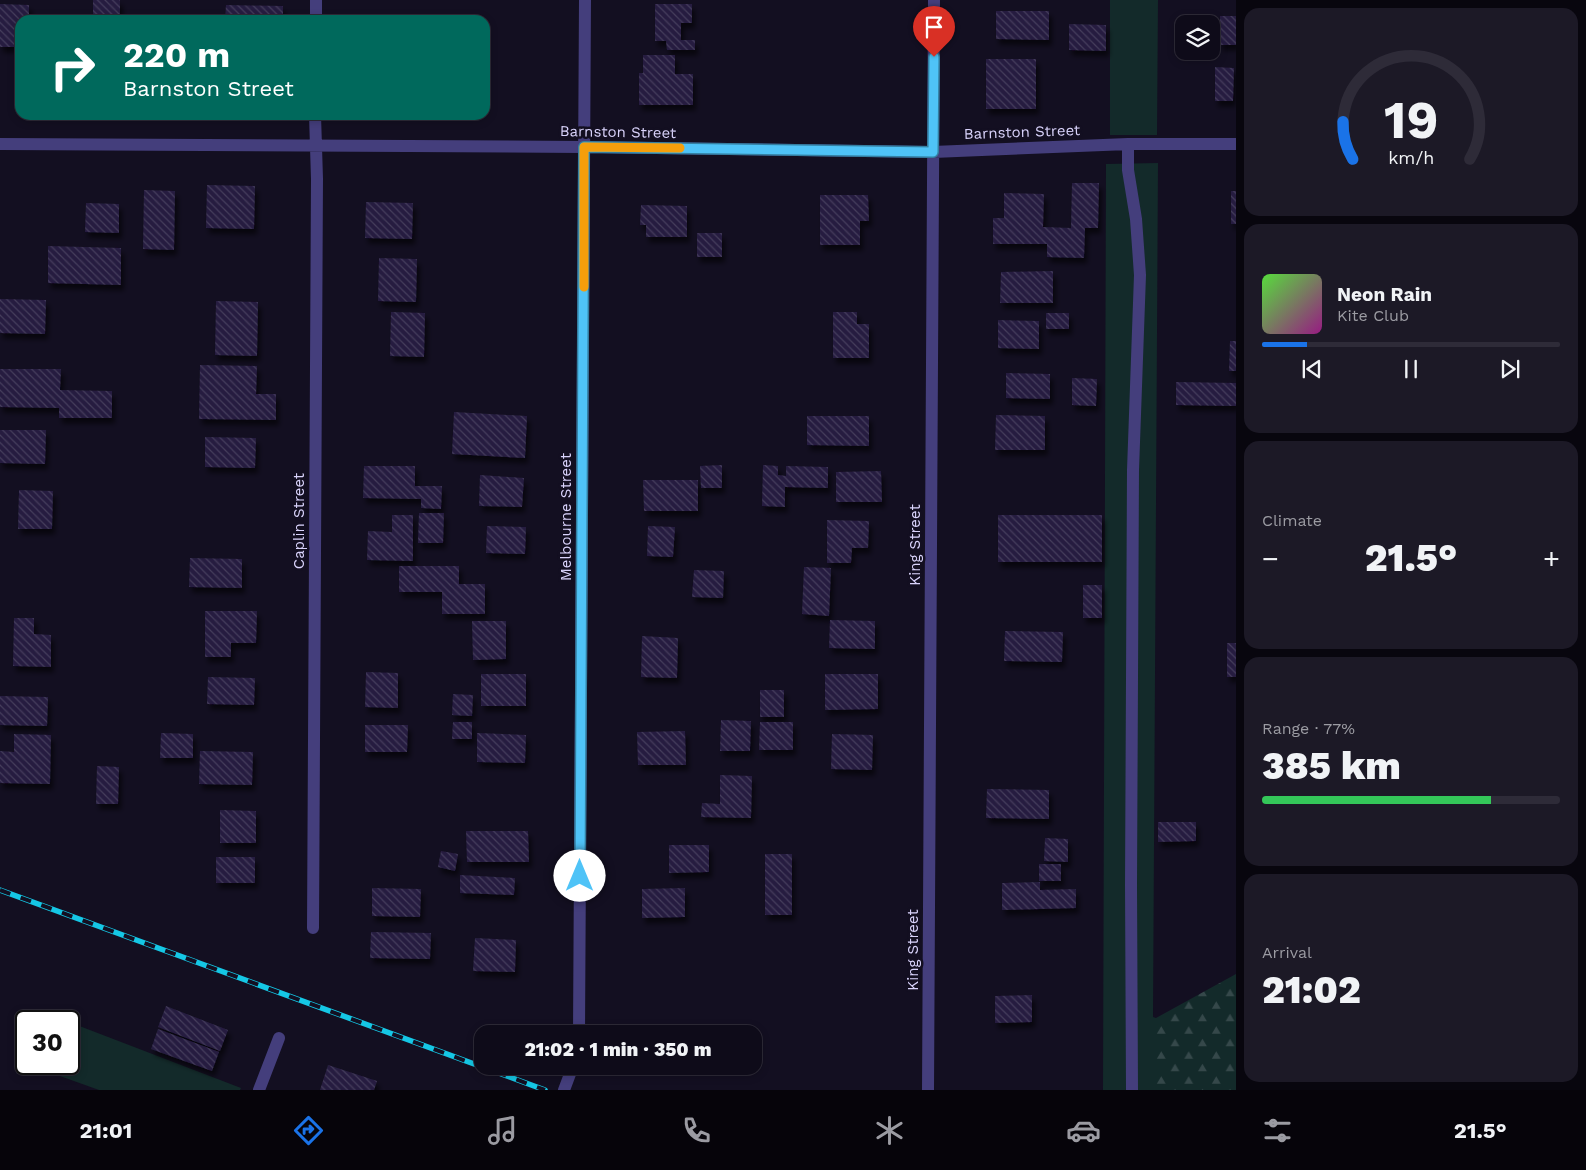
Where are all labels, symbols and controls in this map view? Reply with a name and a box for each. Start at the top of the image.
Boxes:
pin [913,6,955,57]
icon: arrive [920,13,948,41]
map controls [1175,15,1220,60]
button: layers [1175,15,1220,60]
text: 220 m [123,34,230,76]
icon: right [40,35,105,100]
text: Barnston Street [123,76,294,101]
text: 19 [1384,90,1438,151]
street label: Barnston Street [964,121,1081,143]
street label: Barnston Street [560,122,677,142]
text: km/h [1388,147,1434,168]
text: Neon Rain [1337,283,1432,306]
text: Kite Club [1337,306,1409,325]
icon: previous [1298,355,1326,383]
icon: pause [1397,355,1425,383]
icon: next [1496,355,1524,383]
street label: Melbourne Street [557,452,575,581]
street label: Caplin Street [290,472,308,569]
street label: King Street [906,504,924,586]
text: Climate [1262,511,1322,530]
text: 21.5° [1365,536,1457,580]
text: − [1262,542,1279,575]
text: + [1543,542,1560,575]
text: Range · 77% [1262,719,1355,738]
text: 385 km [1262,744,1401,788]
position arrow [553,849,605,901]
street label: King Street [904,909,922,991]
text: Arrival [1262,943,1312,962]
text: 21:02 [1262,968,1361,1012]
speed limit sign: 30 [15,1010,80,1075]
text: 21:02 · 1 min · 350 m [524,1038,712,1061]
icon: directions [291,1113,326,1148]
icon: music [485,1113,520,1148]
icon: phone [679,1113,714,1148]
icon: climate [872,1113,907,1148]
icon: car [1066,1113,1101,1148]
icon: filters [1260,1113,1295,1148]
text: 21:01 [79,1118,132,1143]
text: 21.5° [1454,1118,1507,1143]

